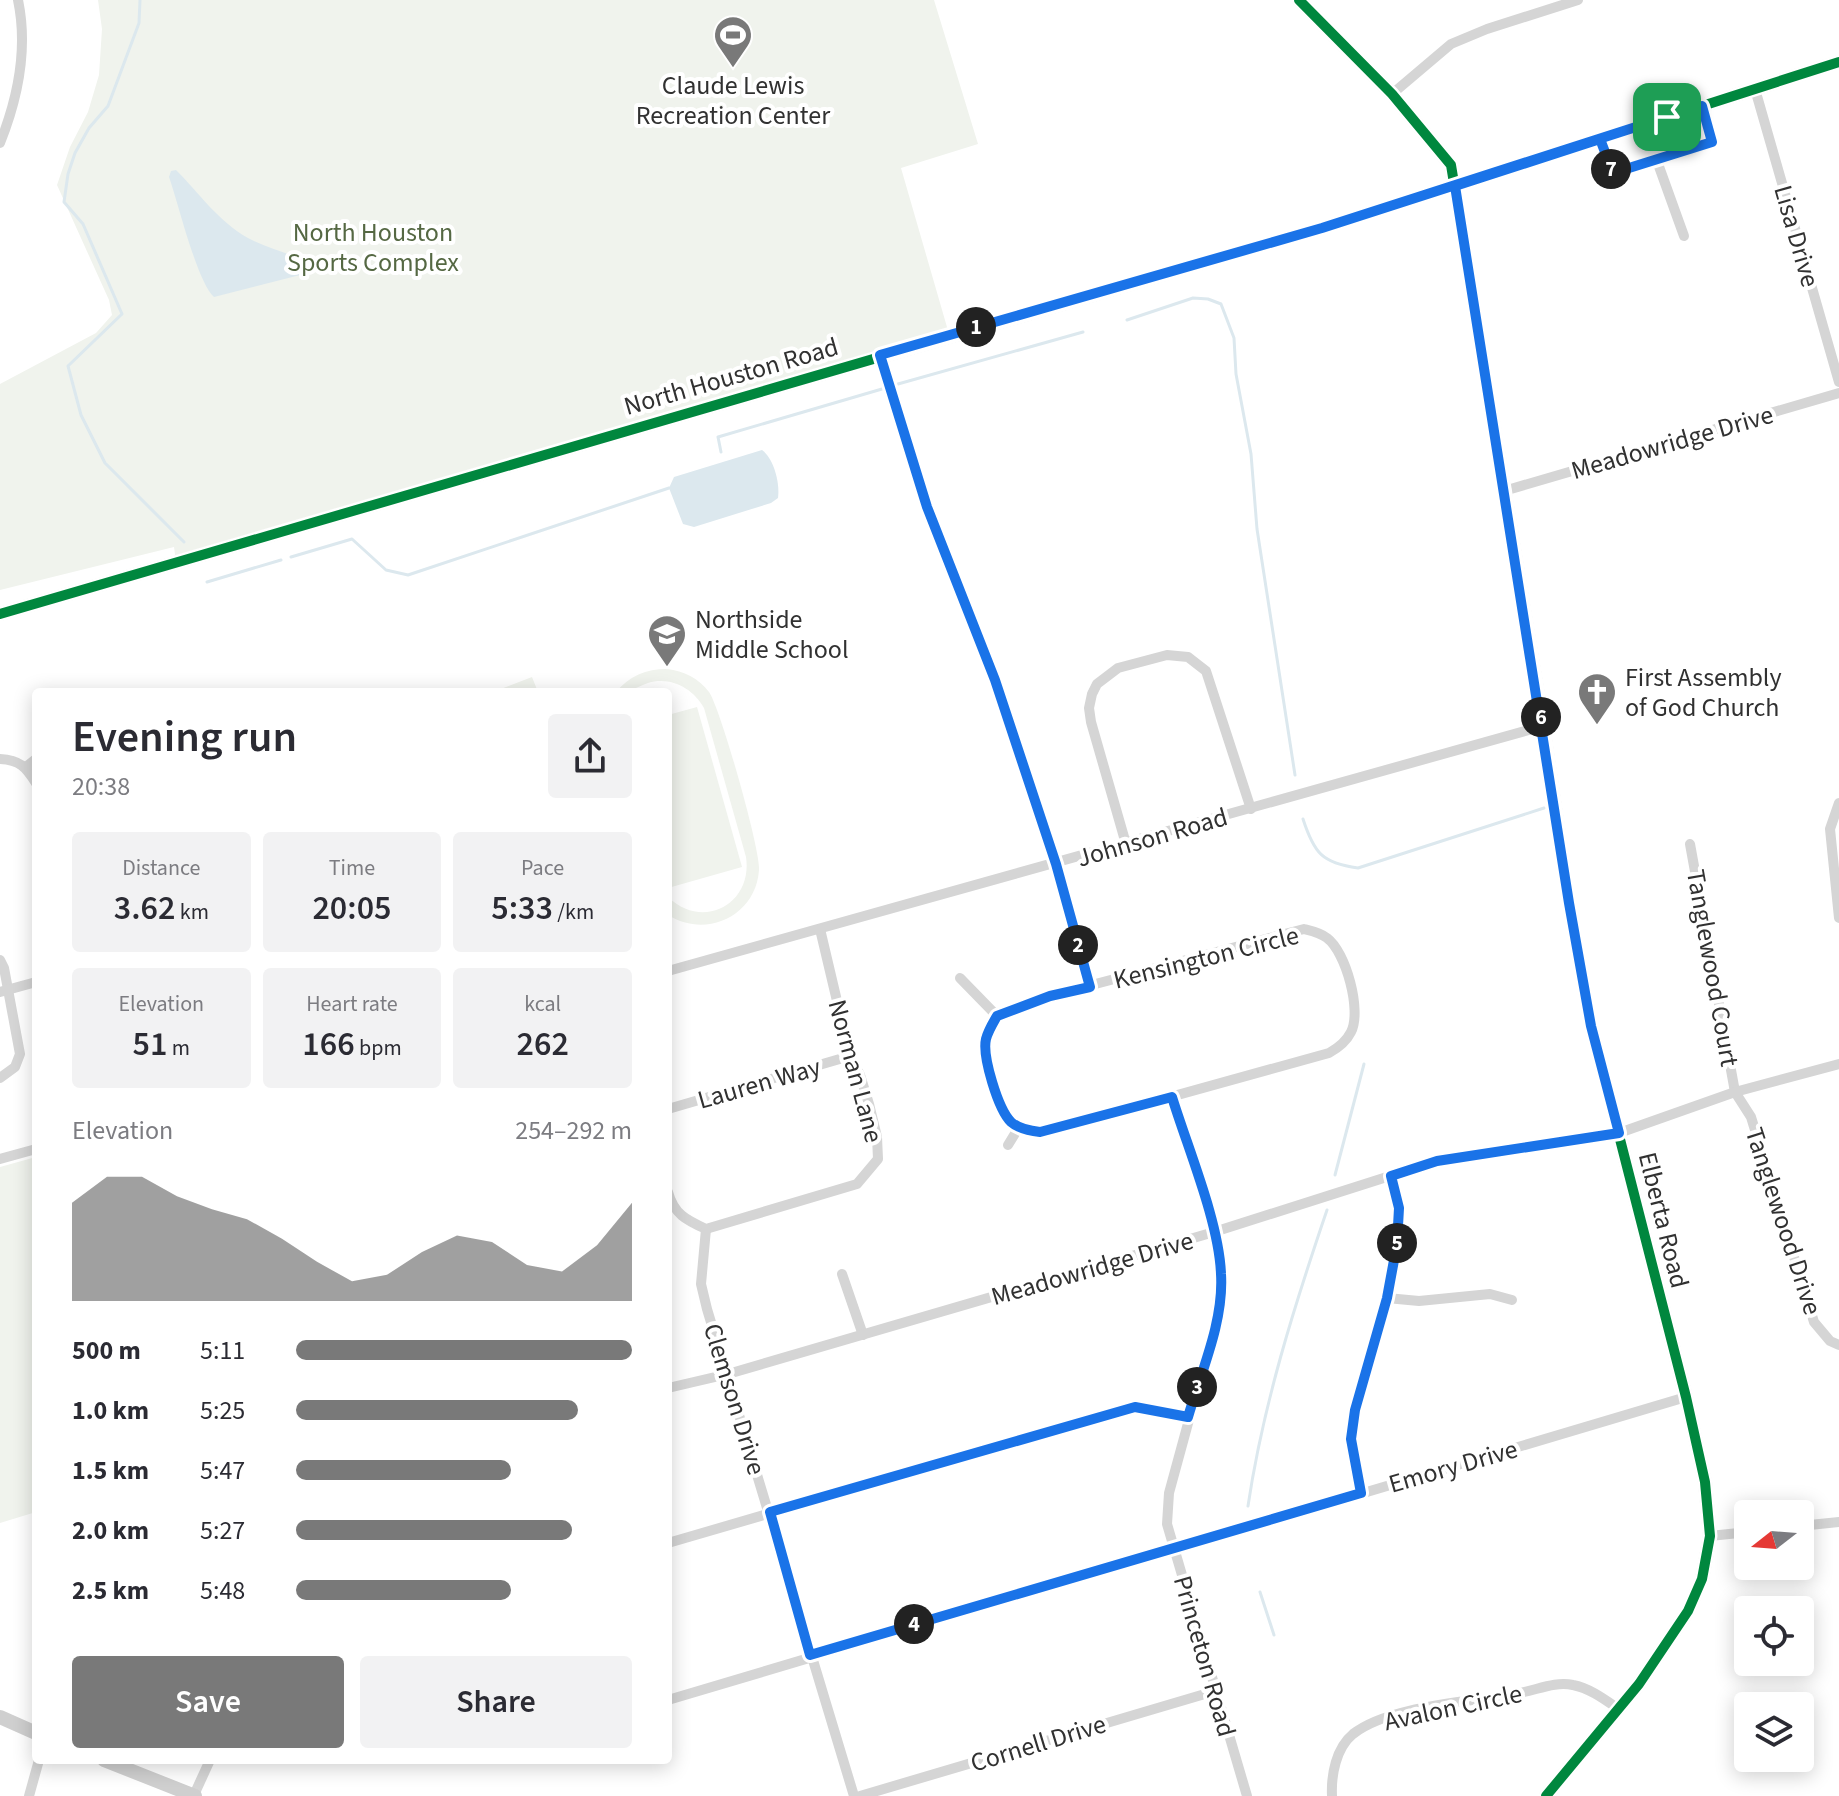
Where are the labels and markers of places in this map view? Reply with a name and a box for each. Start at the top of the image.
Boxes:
sports icon: Claude Lewis Recreation Center [712,14,754,69]
place label: Claude Lewis Recreation Center [636,67,831,134]
pin [1633,83,1701,151]
pin: 7 [1591,149,1631,189]
pin: 1 [956,307,996,347]
place label: Northside Middle School [695,601,849,668]
school or university icon: Northside Middle School [646,613,688,668]
place label: First Assembly of God Church [1625,659,1782,726]
church icon: First Assembly of God Church [1576,671,1618,726]
pin: 6 [1521,697,1561,737]
pin: 2 [1058,925,1098,965]
pin: 5 [1377,1223,1417,1263]
pin: 3 [1177,1367,1217,1407]
pin: 4 [894,1604,934,1644]

